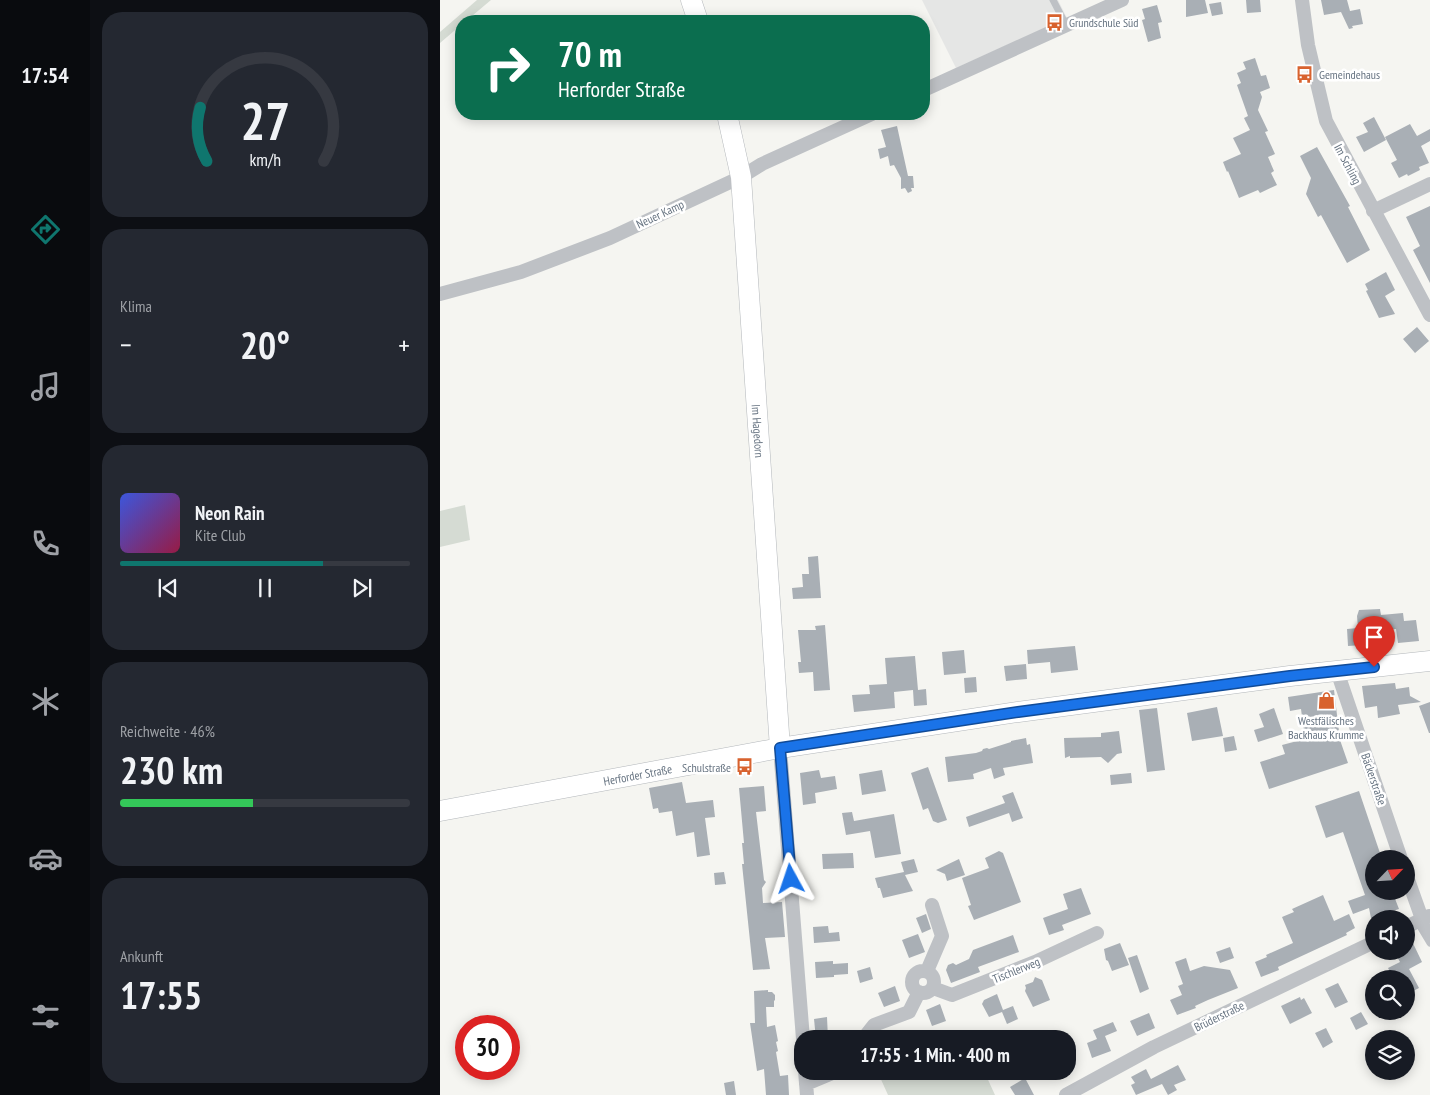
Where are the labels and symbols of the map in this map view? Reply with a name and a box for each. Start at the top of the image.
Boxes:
bus stop icon: Grundschule Süd [1045,12,1065,32]
place label: Grundschule Süd [1069,15,1139,30]
bus stop icon: Gemeindehaus [1295,64,1315,84]
place label: Gemeindehaus [1319,67,1380,82]
street label: Im Schling [1331,141,1365,187]
street label: Neuer Kamp [634,196,686,232]
street label: Im Hagedorn [749,404,768,458]
pin [1353,616,1395,667]
shop icon: Westfälisches Backhaus Krumme [1316,691,1336,711]
place label: Westfälisches Backhaus Krumme [1288,713,1364,742]
street label: Bäckerstraße [1358,751,1390,807]
bus stop icon: Schulstraße [735,757,755,777]
place label: Schulstraße [682,760,731,775]
street label: Herforder Straße [602,761,673,788]
north arrow [1365,850,1415,900]
position arrow [764,852,816,904]
street label: Tischlerweg [990,954,1042,986]
street label: Brüderstraße [1192,997,1247,1035]
speed limit sign: 30 [455,1015,520,1080]

